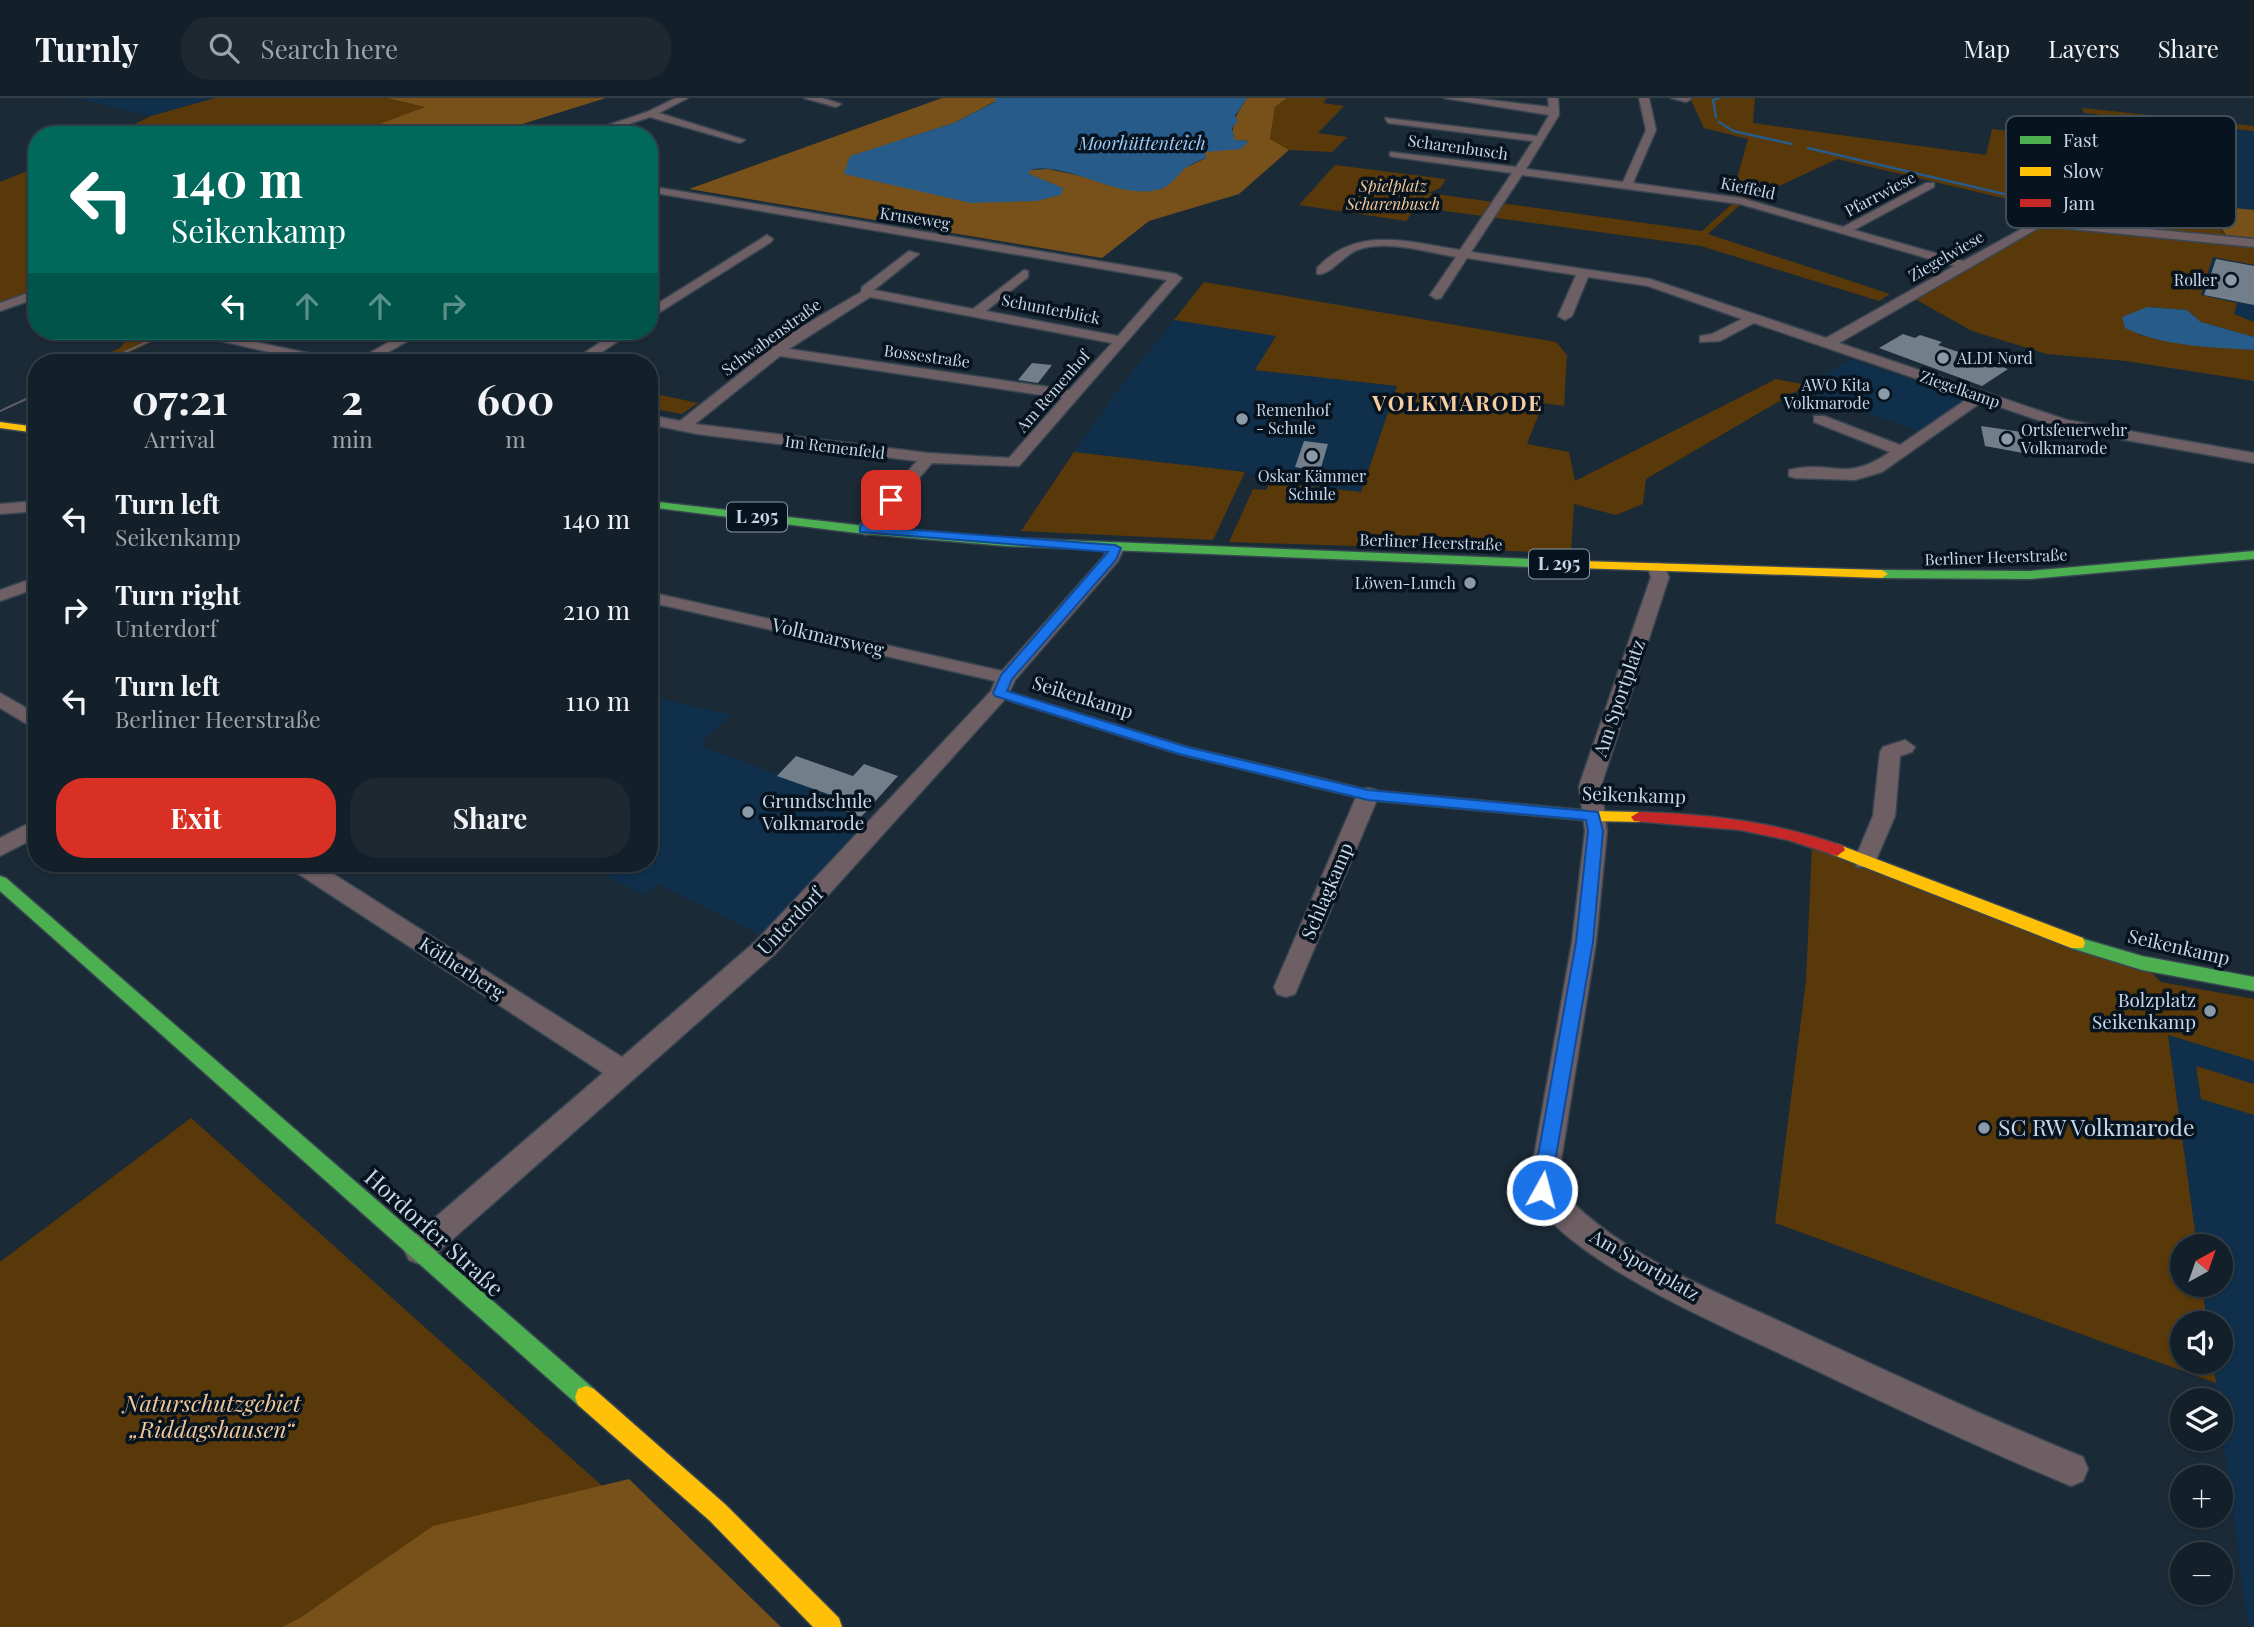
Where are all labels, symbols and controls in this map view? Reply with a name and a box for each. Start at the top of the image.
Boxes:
search box [181,17,671,80]
text: Turnly [35,26,139,70]
icon: search [205,29,243,67]
text: Search here [261,31,398,66]
text: Map [1964,32,2010,64]
text: Layers [2048,32,2120,64]
text: Share [2158,32,2219,64]
legend [2006,116,2236,228]
text: Fast [2063,126,2099,152]
street label: Scharenbusch [1407,129,1510,164]
water label: Moorhüttenteich [1077,131,1206,155]
text: 140 m [171,145,303,210]
icon: left [56,154,147,245]
text: Slow [2063,157,2104,183]
street label: Pfarrwiese [1841,166,1919,221]
street label: Kieffeld [1719,171,1777,204]
park label: Spielplatz Scharenbusch [1345,175,1440,214]
text: Jam [2062,189,2095,215]
street label: Kruseweg [878,202,952,234]
text: Seikenkamp [171,208,346,251]
street label: Ziegelwiese [1904,226,1987,286]
place label: Roller [2174,269,2217,290]
marker: Roller [2223,272,2239,288]
icon: left [215,287,253,325]
icon: ahead [288,287,326,325]
icon: ahead [361,287,399,325]
icon: right [434,287,472,325]
street label: Schunterblick [1000,289,1102,328]
street label: Schwabenstraße [717,293,825,380]
street label: Bossestraße [883,339,971,372]
street label: Am Remenhof [1011,344,1095,437]
place label: ALDI Nord [1956,347,2033,368]
marker: ALDI Nord [1935,350,1951,366]
street label: Ziegelkamp [1917,365,2003,412]
text: 07:21 [132,370,228,426]
text: 2 [341,370,363,426]
text: 600 [477,370,554,426]
place label: AWO Kita Volkmarode [1783,374,1870,413]
marker: AWO Kita Volkmarode [1876,386,1892,402]
district label: VOLKMARODE [1371,388,1544,416]
place label: Remenhof - Schule [1256,399,1331,438]
marker: Remenhof - Schule [1234,411,1250,427]
place label: Ortsfeuerwehr Volkmarode [2020,419,2127,458]
text: Arrival [145,423,215,454]
text: min [332,423,373,454]
text: m [505,423,526,454]
street label: Im Remenfeld [784,430,886,463]
marker: Ortsfeuerwehr Volkmarode [1999,431,2015,447]
marker: Oskar Kämmer Schule [1304,448,1320,464]
place label: Oskar Kämmer Schule [1258,465,1366,504]
pin [861,470,921,530]
icon: arrive [872,481,910,519]
text: Turn left [115,486,220,521]
icon: left [56,500,94,538]
text: 140 m [562,501,630,536]
road number: L 295 [727,502,787,531]
text: Seikenkamp [115,521,241,552]
street label: Berliner Heerstraße [1359,529,1503,554]
street label: Berliner Heerstraße [1924,544,2068,569]
road number: L 295 [1529,550,1589,578]
place label: Löwen-Lunch [1355,572,1457,593]
marker: Löwen-Lunch [1462,575,1478,591]
text: Turn right [115,577,241,612]
icon: right [56,591,94,629]
text: 210 m [563,592,630,627]
street label: Volkmarsweg [769,610,887,662]
text: Unterdorf [115,612,217,643]
street label: Am Sportplatz [1586,636,1650,761]
text: Turn left [115,668,220,703]
street label: Seikenkamp [1030,668,1137,724]
icon: left [56,682,94,720]
text: 110 m [566,683,630,718]
text: Berliner Heerstraße [115,703,321,734]
button: Exit [56,778,336,858]
button: Share [350,778,630,858]
street label: Seikenkamp [1582,779,1686,809]
place label: Grundschule Volkmarode [761,787,872,835]
marker: Grundschule Volkmarode [740,804,756,820]
street label: Schlagkamp [1294,838,1358,943]
street label: Unterdorf [751,880,829,960]
street label: Seikenkamp [2126,922,2233,970]
street label: Kötherberg [415,930,510,1005]
place label: Bolzplatz Seikenkamp [2092,986,2196,1034]
marker: Bolzplatz Seikenkamp [2202,1003,2218,1019]
place label: SC RW Volkmarode [1998,1111,2195,1142]
marker: SC RW Volkmarode [1976,1120,1992,1136]
position arrow [1505,1153,1579,1227]
street label: Hordorfer Straße [359,1161,511,1303]
street label: Am Sportplatz [1585,1222,1705,1306]
north arrow [2170,1234,2233,1297]
map controls [2170,1234,2233,1605]
button: sound [2170,1311,2233,1374]
park label: Naturschutzgebiet „Riddagshausen“ [121,1387,302,1444]
button: layers [2170,1388,2233,1451]
button: + [2170,1465,2233,1528]
button: − [2170,1542,2233,1605]

